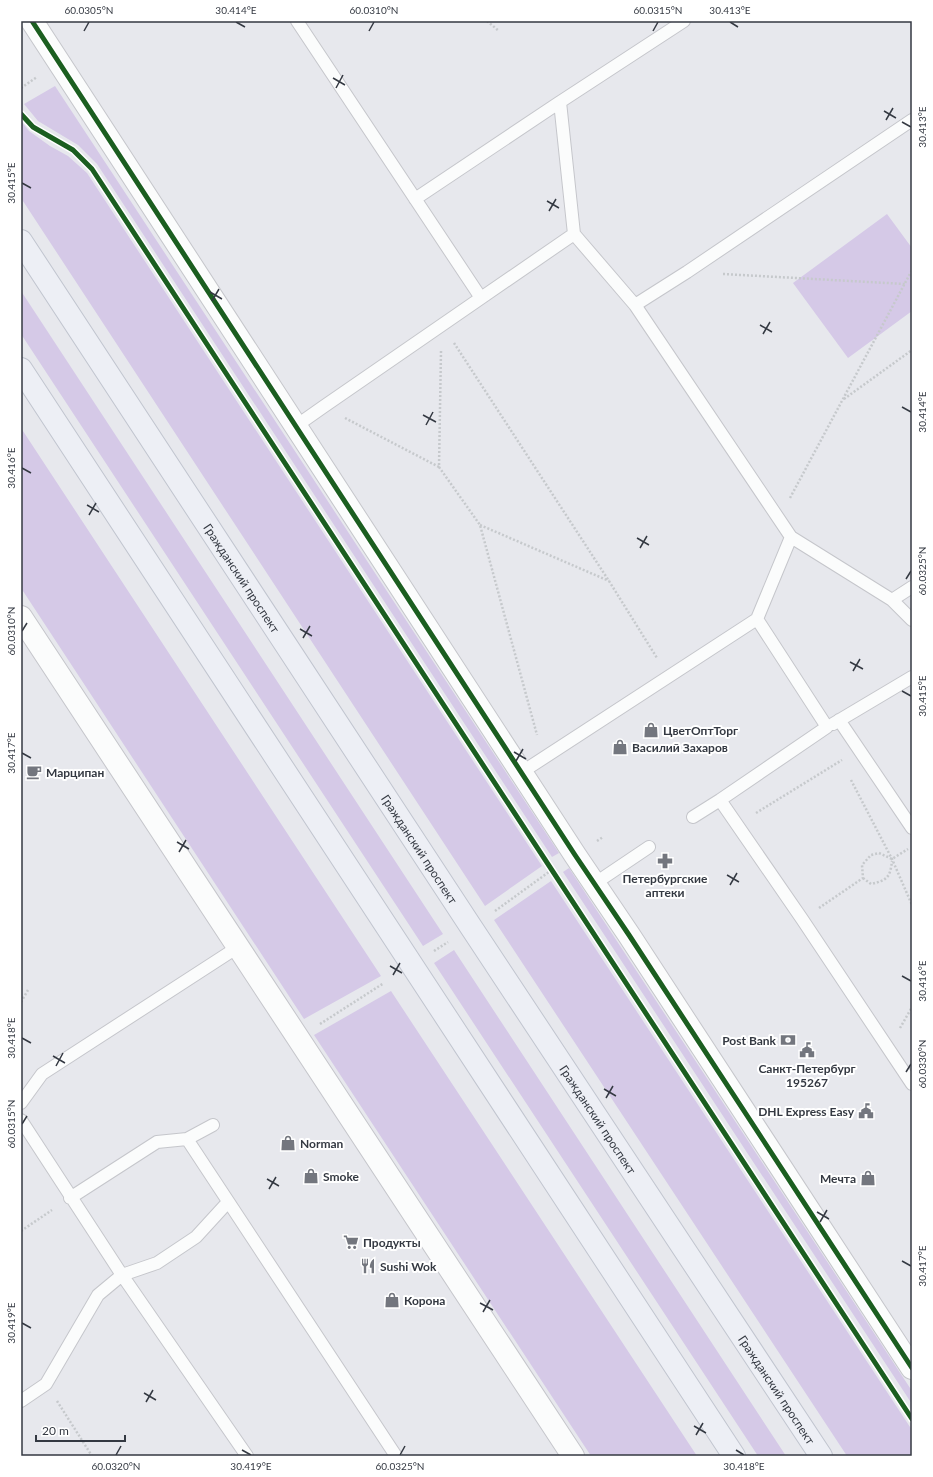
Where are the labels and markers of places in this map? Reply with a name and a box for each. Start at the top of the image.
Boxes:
shop icon: ЦветОптТорг [642,721,660,739]
place label: ЦветОптТорг [663,723,738,738]
shop icon: Василий Захаров [611,738,629,756]
place label: Василий Захаров [632,740,728,755]
cafe icon: Марципан [25,763,43,781]
place label: Марципан [46,765,104,780]
pharmacy icon: Петербургские аптеки [656,852,674,870]
place label: Петербургские аптеки [623,871,708,900]
bank icon: Post Bank [779,1031,797,1049]
place label: Post Bank [722,1033,777,1048]
public building icon: Санкт-Петербург 195267 [798,1041,816,1059]
place label: Санкт-Петербург 195267 [758,1061,856,1090]
public building icon: DHL Express Easy [857,1102,875,1120]
place label: DHL Express Easy [758,1104,855,1119]
shop icon: Norman [279,1134,297,1152]
place label: Norman [300,1136,344,1151]
shop icon: Smoke [302,1167,320,1185]
place label: Smoke [323,1169,360,1184]
shop icon: Мечта [859,1169,877,1187]
place label: Мечта [820,1171,856,1186]
supermarket icon: Продукты [342,1233,360,1251]
place label: Продукты [363,1235,421,1250]
restaurant icon: Sushi Wok [359,1257,377,1275]
place label: Sushi Wok [380,1259,437,1274]
shop icon: Корона [383,1291,401,1309]
place label: Корона [404,1293,445,1308]

